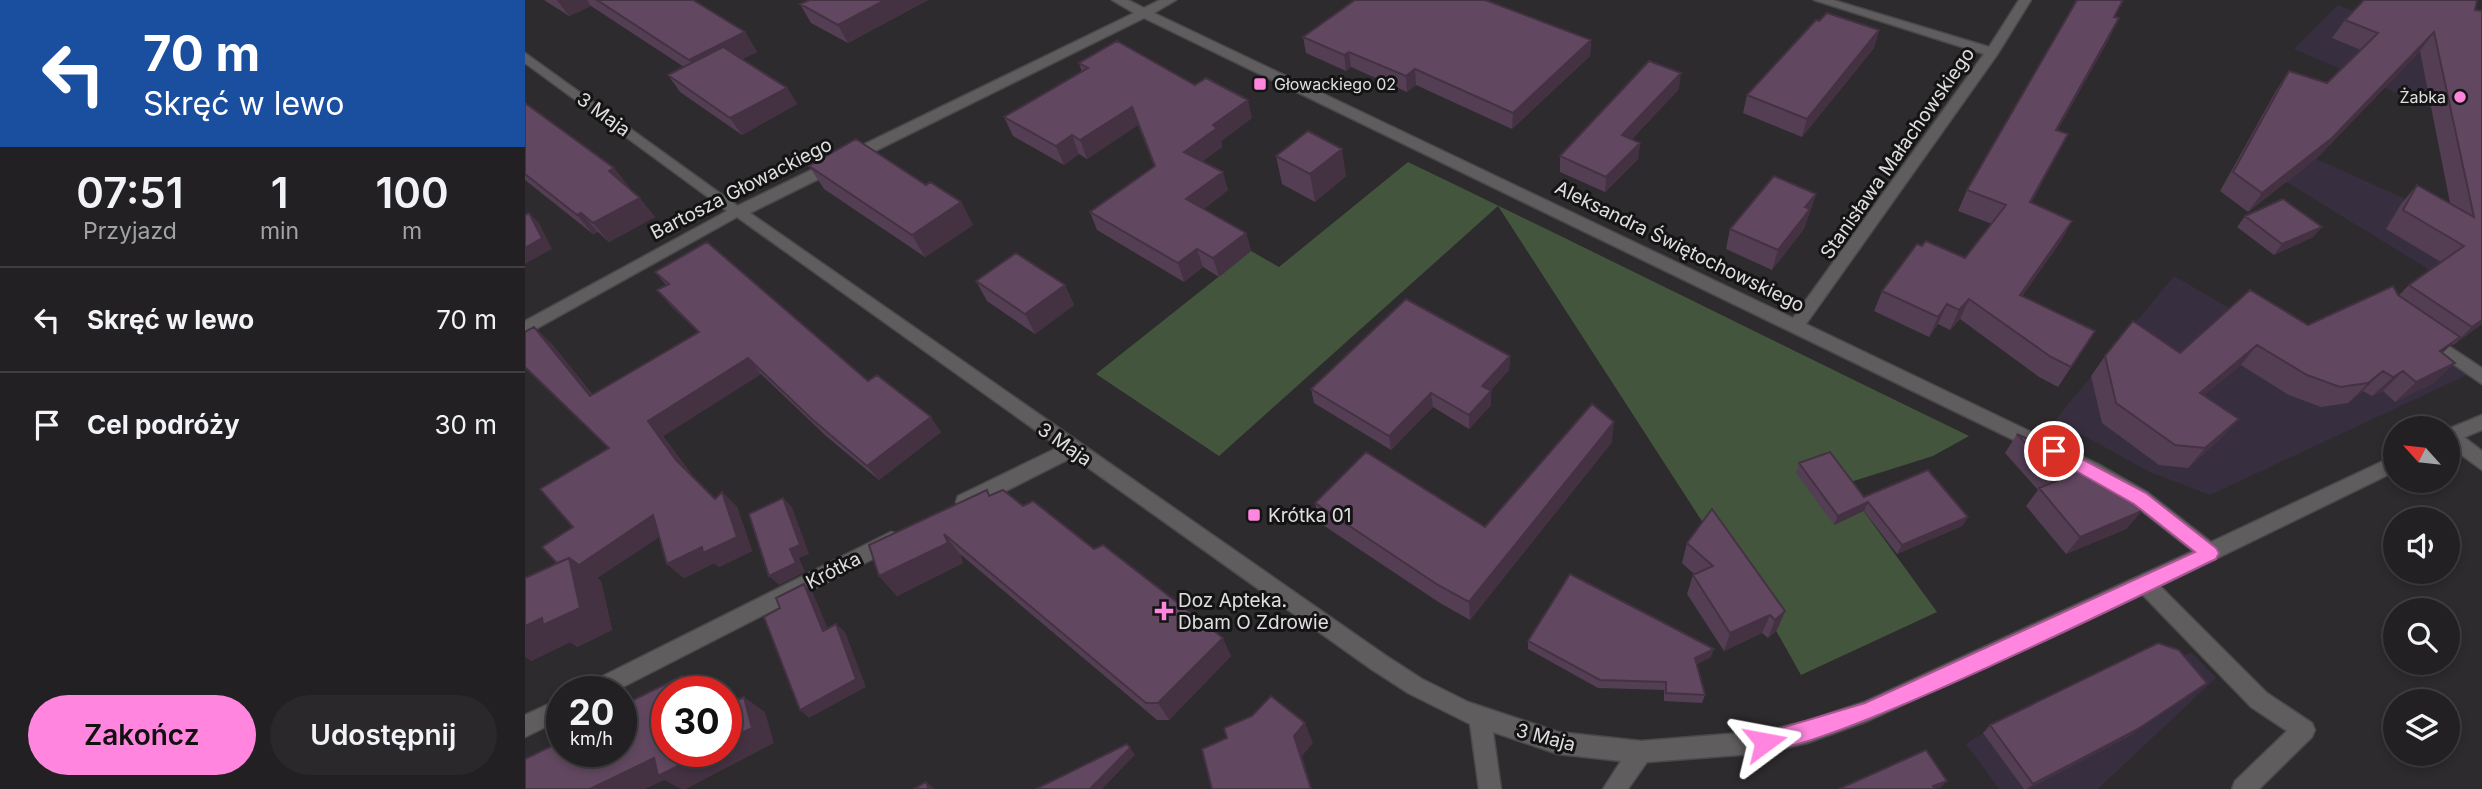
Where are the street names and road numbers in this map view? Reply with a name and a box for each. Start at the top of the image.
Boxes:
street label: Stanisława Małachowskiego [1815,43,1979,263]
street label: 3 Maja [573,87,635,141]
street label: Bartosza Głowackiego [647,133,836,244]
street label: Aleksandra Świętochowskiego [1551,176,1808,317]
street label: 3 Maja [1033,418,1096,471]
street label: Krótka [802,547,864,594]
street label: 3 Maja [1514,719,1578,756]

